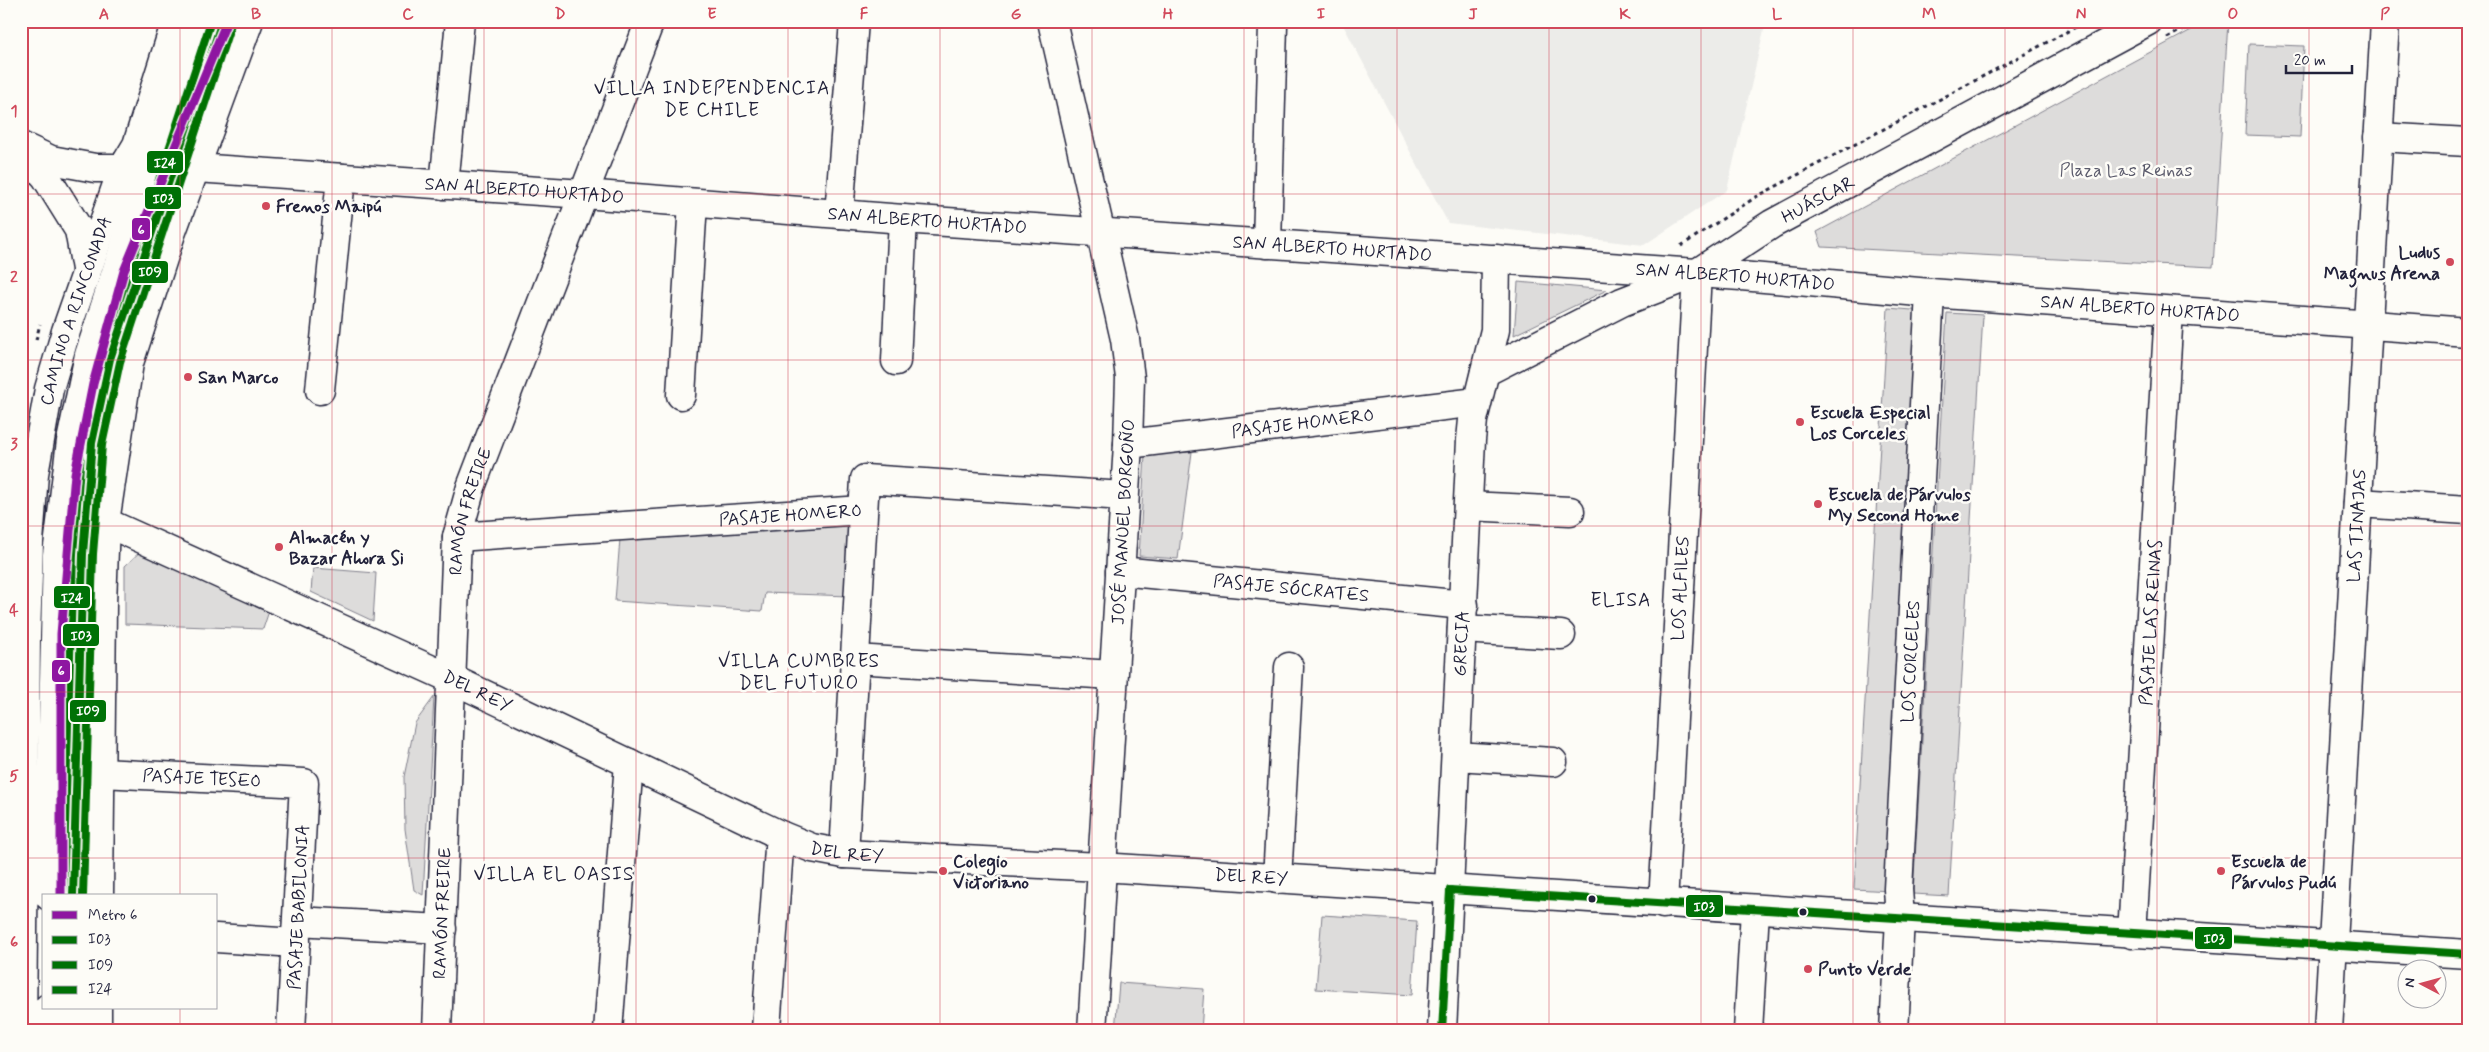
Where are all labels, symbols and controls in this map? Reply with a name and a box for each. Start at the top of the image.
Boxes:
text: A [99,4,109,25]
text: B [251,4,261,25]
text: C [402,4,414,25]
text: D [554,4,566,25]
text: E [707,4,717,25]
text: F [860,4,869,25]
text: G [1011,4,1022,25]
text: H [1163,4,1174,25]
text: I [1317,4,1326,25]
text: J [1468,4,1478,25]
text: K [1619,4,1631,25]
text: L [1772,4,1783,25]
text: M [1922,4,1936,25]
text: N [2076,4,2086,25]
text: O [2228,4,2239,25]
text: P [2380,4,2390,25]
scale bar [2286,42,2353,74]
text: 20 m [2294,51,2326,71]
district label: VILLA INDEPENDENCIA DE CHILE [594,76,830,123]
text: 1 [10,101,18,122]
line badge: I24 [146,150,184,174]
text: I24 [154,154,177,172]
park label: Plaza Las Reinas [2059,159,2193,183]
street label: HUÁSCAR [1778,170,1860,230]
street label: SAN ALBERTO HURTADO [424,172,625,210]
line badge: I03 [144,186,182,210]
text: I03 [152,190,174,208]
place label: Frenos Maipú [276,195,381,219]
marker: Frenos Maipú [260,200,272,212]
street label: SAN ALBERTO HURTADO [827,202,1028,240]
street label: CAMINO A RINCONADA [35,213,118,407]
line badge: 6 [131,217,151,241]
text: 6 [137,221,145,239]
street label: SAN ALBERTO HURTADO [1232,230,1433,268]
place label: Ludus Magnus Arena [2324,241,2440,288]
marker: Ludus Magnus Arena [2444,256,2456,268]
street label: SAN ALBERTO HURTADO [1635,258,1836,297]
line badge: I09 [131,260,169,284]
text: I09 [138,263,162,281]
text: 2 [10,267,18,288]
street label: SAN ALBERTO HURTADO [2039,290,2241,328]
place label: San Marco [198,366,279,390]
marker: San Marco [182,371,194,383]
place label: Escuela Especial Los Corceles [1810,401,1931,446]
street label: PASAJE HOMERO [1230,403,1375,444]
marker: Escuela Especial Los Corceles [1794,416,1806,428]
street label: JOSÉ MANUEL BORGOÑO [1107,418,1141,626]
text: 3 [10,434,18,455]
street label: RAMÓN FREIRE [444,444,498,576]
street label: LAS TINAJAS [2342,469,2373,583]
place label: Escuela de Párvulos My Second Home [1828,483,1971,528]
marker: Escuela de Párvulos My Second Home [1812,498,1824,510]
street label: PASAJE HOMERO [718,499,863,533]
place label: Almacén y Bazar Ahora Si [289,526,404,571]
street label: LOS ALFILES [1666,536,1696,641]
street label: PASAJE LAS REINAS [2135,539,2168,706]
marker: Almacén y Bazar Ahora Si [273,541,285,553]
street label: PASAJE SÓCRATES [1212,569,1370,609]
line badge: I24 [53,585,91,609]
district label: ELISA [1591,588,1651,613]
text: I24 [61,589,84,607]
text: 4 [9,600,19,621]
street label: LOS CORCELES [1896,600,1926,723]
street label: GRECIA [1448,610,1476,677]
line badge: I03 [62,623,100,647]
text: I03 [70,627,92,645]
district label: VILLA CUMBRES DEL FUTURO [718,649,880,696]
line badge: 6 [51,659,71,683]
text: 6 [57,662,65,680]
street label: DEL REY [439,665,516,719]
line badge: I09 [69,699,107,723]
text: I09 [76,702,100,720]
street label: PASAJE TESEO [142,764,262,794]
text: 5 [9,766,19,787]
street label: PASAJE BABILONIA [283,824,315,990]
street label: DEL REY [808,837,885,869]
street label: RAMÓN FREIRE [428,847,457,979]
place label: Colegio Victoriano [953,850,1029,895]
place label: Escuela de Párvulos Pudú [2231,850,2336,895]
district label: VILLA EL OASIS [473,862,635,887]
street label: DEL REY [1213,863,1289,892]
marker: Colegio Victoriano [937,865,949,877]
marker: Escuela de Párvulos Pudú [2215,865,2227,877]
legend [42,894,218,1010]
unlabelled marker [1587,894,1597,904]
line badge: I03 [1685,894,1724,918]
text: I03 [1693,898,1715,916]
text: Metro 6 [88,906,138,926]
unlabelled marker [1798,907,1808,917]
line badge: I03 [2194,926,2233,950]
text: I03 [88,930,111,950]
text: I03 [2203,930,2225,948]
text: 6 [10,932,18,953]
text: I09 [88,956,113,976]
place label: Punto Verde [1818,958,1912,982]
north arrow [2396,960,2446,1010]
marker: Punto Verde [1802,963,1814,975]
text: N [2401,977,2420,988]
text: I24 [88,980,112,1000]

